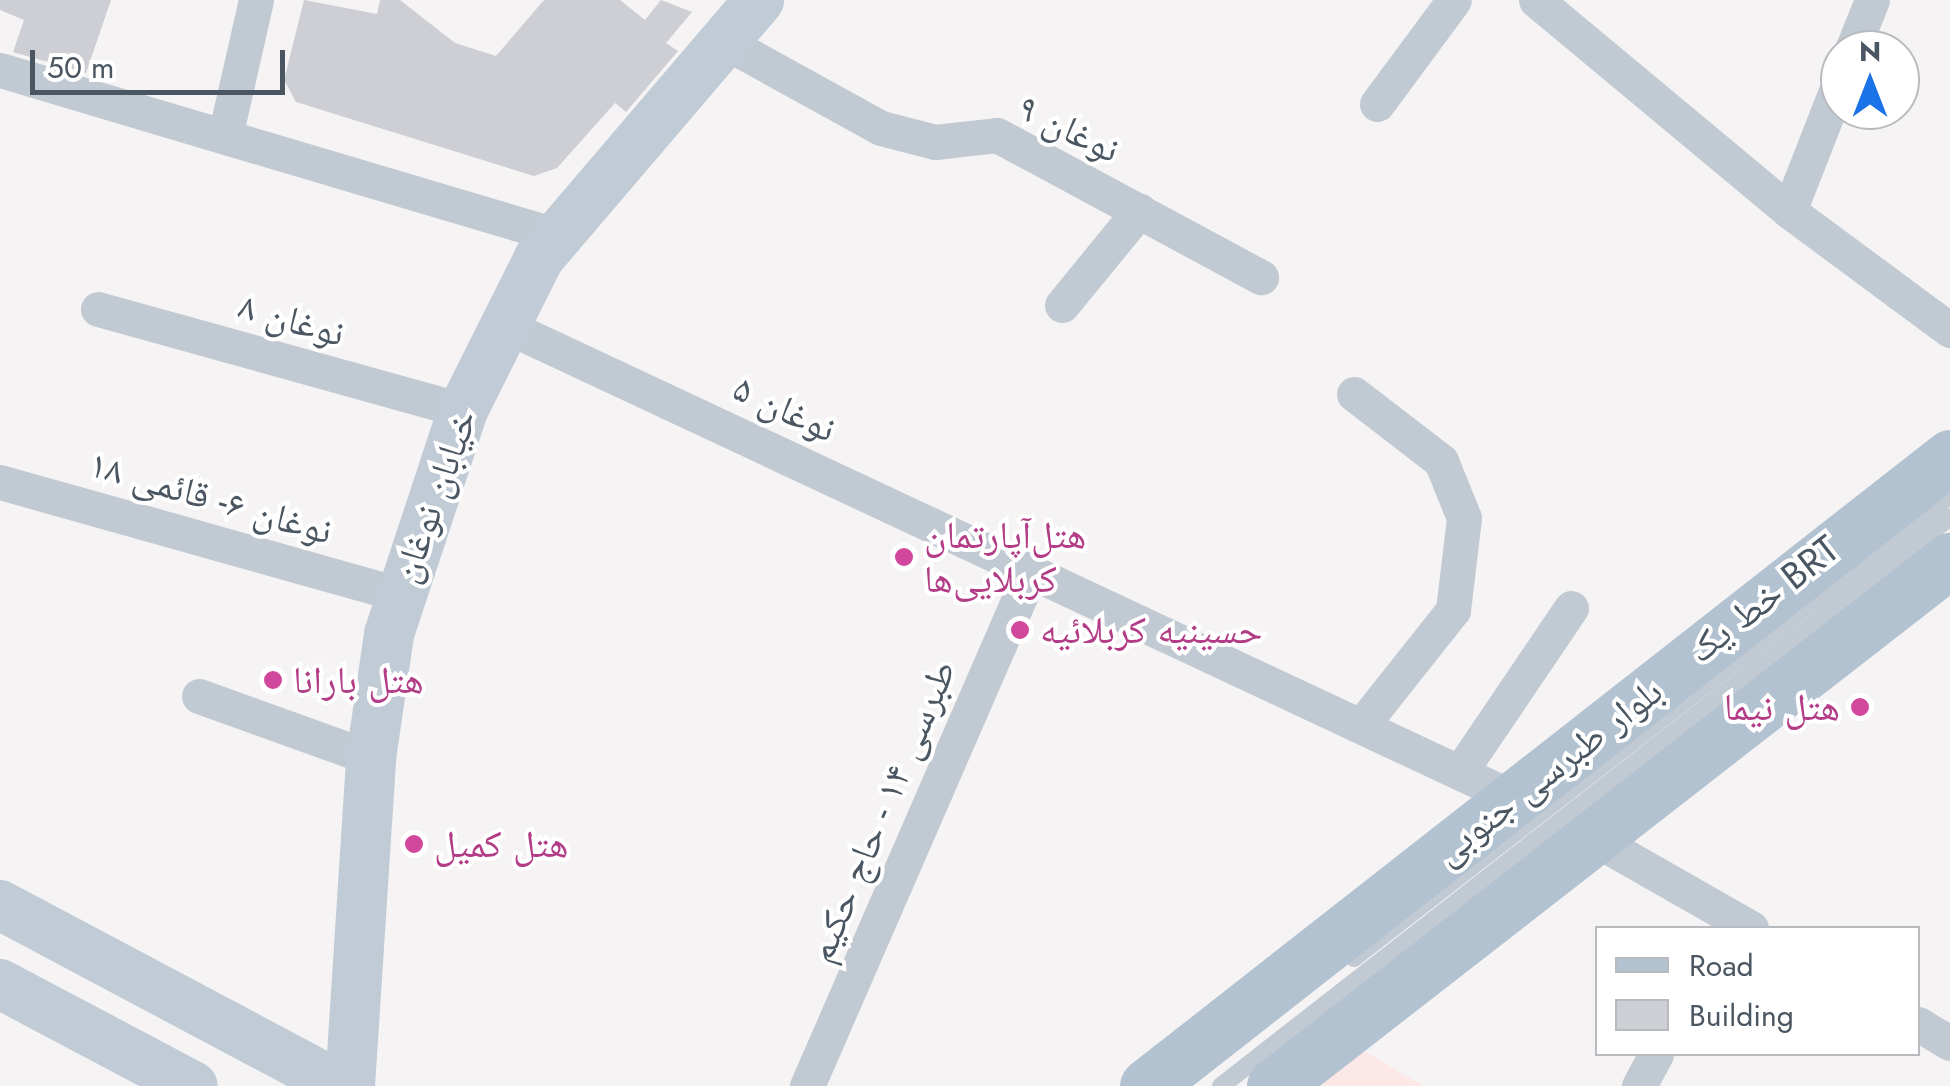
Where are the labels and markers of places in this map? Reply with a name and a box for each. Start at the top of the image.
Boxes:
place label: هتل‌آپارتمان کربلایی‌ها [924,512,1086,602]
marker: هتل‌آپارتمان کربلایی‌ها [893,546,915,568]
place label: حسینیه کربلائیه [1040,607,1262,653]
marker: حسینیه کربلائیه [1009,619,1031,641]
place label: هتل بارانا [293,657,424,703]
marker: هتل بارانا [262,669,284,691]
place label: هتل نیما [1724,684,1840,730]
marker: هتل نیما [1849,696,1871,718]
place label: هتل کمیل [434,821,568,867]
marker: هتل کمیل [403,833,425,855]

